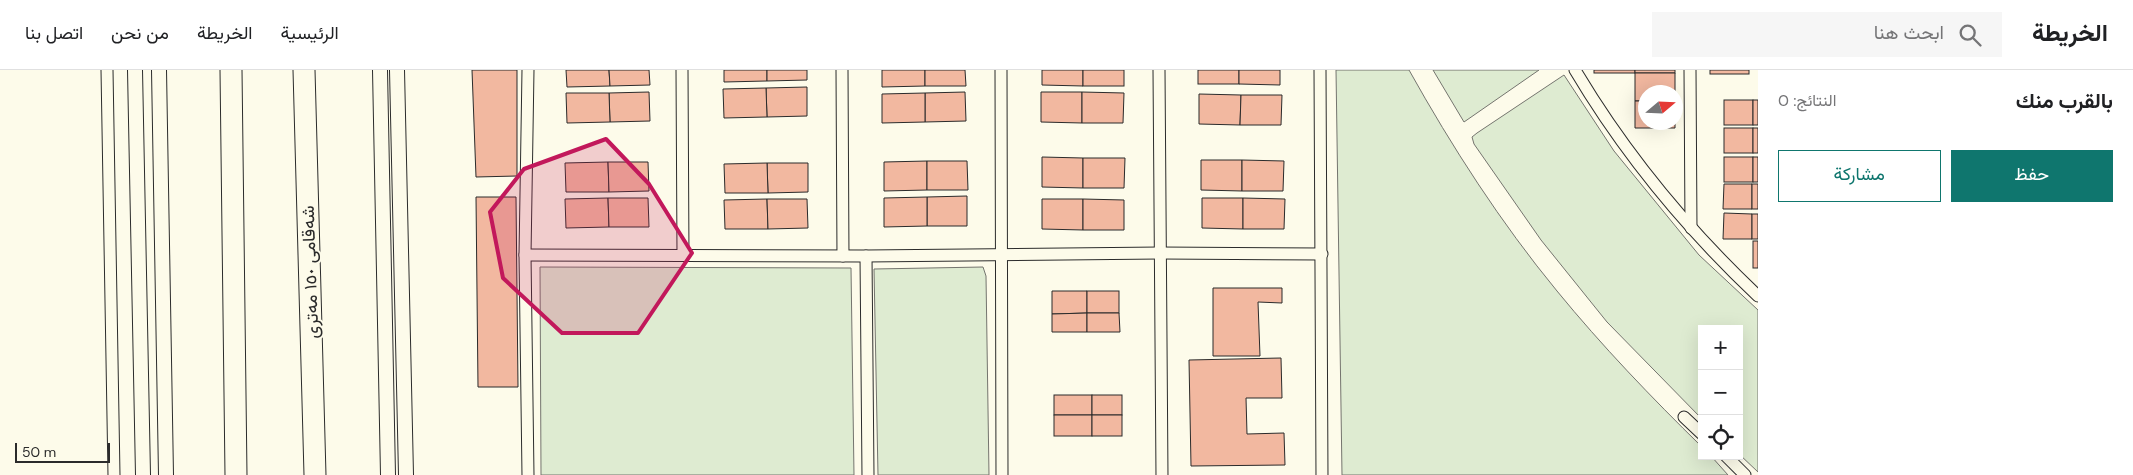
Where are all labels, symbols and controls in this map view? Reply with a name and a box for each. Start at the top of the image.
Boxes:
search box [1652,12,2002,57]
text: الخريطة [2032,17,2108,48]
text: ابحث هنا [1874,20,1944,45]
text: اتصل بنا [25,21,83,45]
text: من نحن [111,21,169,45]
text: الخريطة [197,21,253,45]
text: الرئيسية [281,21,339,45]
icon: search [1956,21,1984,49]
north arrow [1638,85,1683,130]
text: بالقرب منك [2016,87,2113,115]
text: النتائج: 0 [1778,90,1836,111]
button: مشاركة [1778,150,1941,202]
button: حفظ [1951,150,2113,202]
street label: شەقامی ١٥٠ مەتری [296,205,324,339]
map controls [1698,325,1743,460]
button: + [1698,325,1743,370]
button: − [1698,370,1743,415]
button: locate [1698,415,1743,460]
scale bar [15,440,110,463]
text: 50 m [22,443,56,461]

